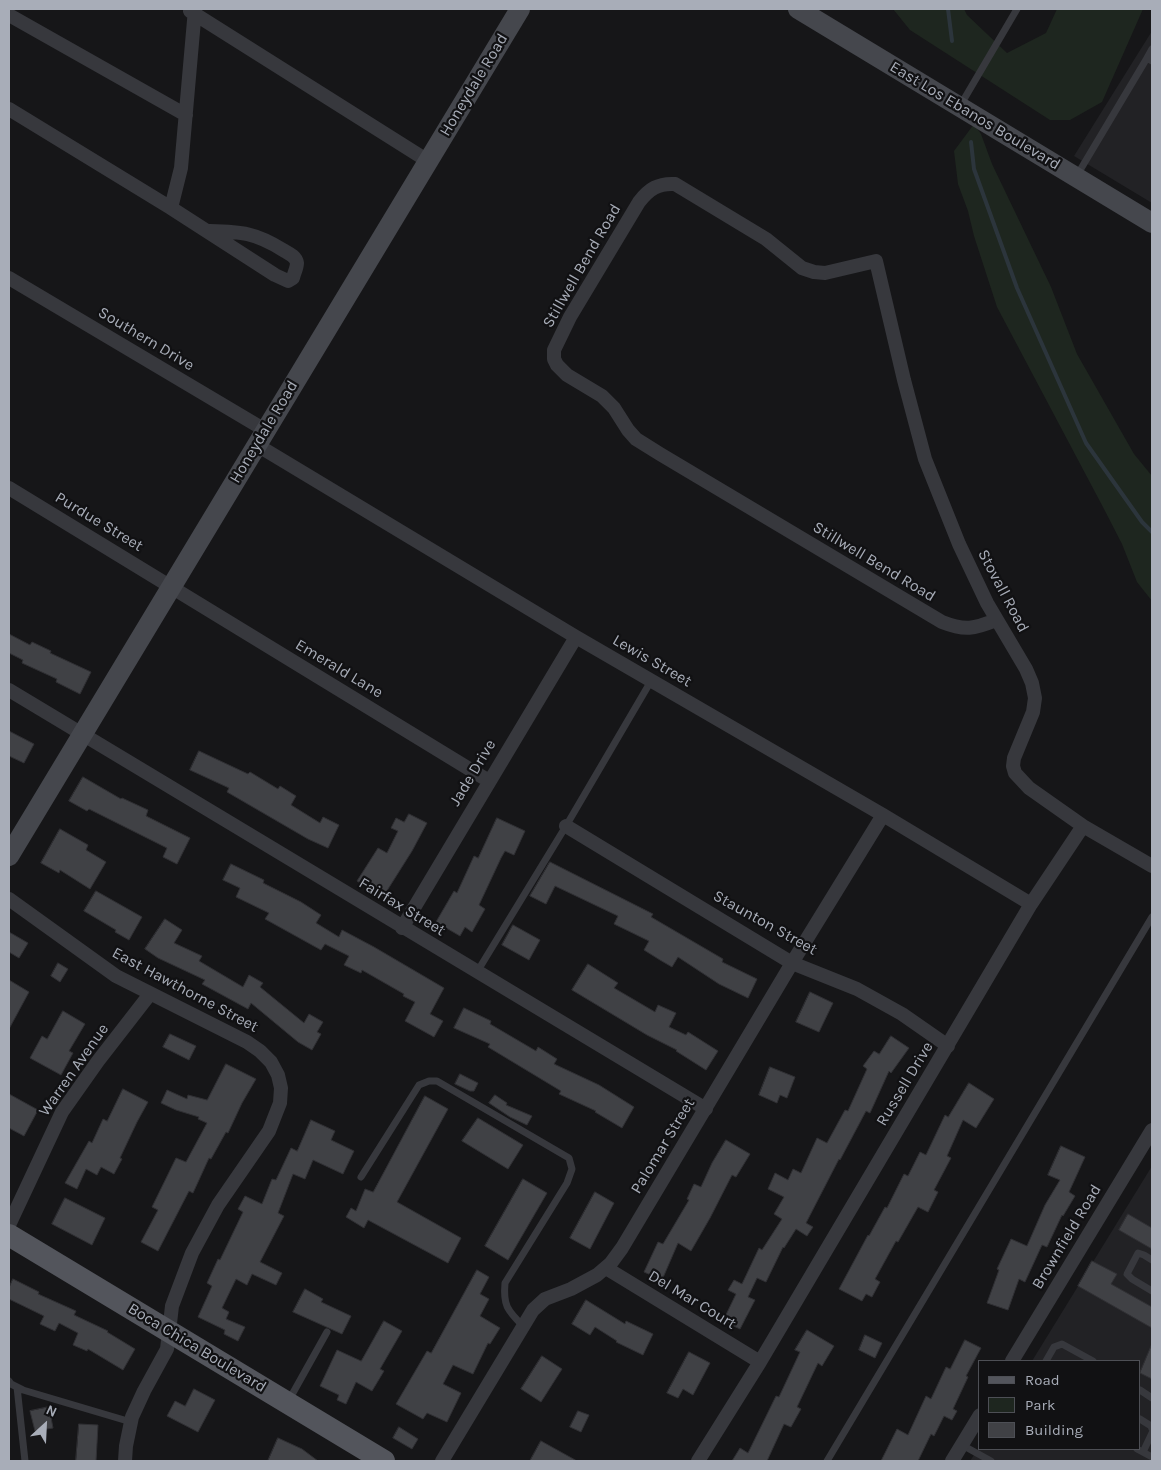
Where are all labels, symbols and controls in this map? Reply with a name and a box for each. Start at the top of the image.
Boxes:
street label: Honeydale Road [436,30,512,140]
street label: East Los Ebanos Boulevard [886,57,1064,175]
street label: Stillwell Bend Road [539,201,625,331]
street label: Southern Drive [95,303,197,375]
street label: Honeydale Road [226,377,302,487]
street label: Purdue Street [51,488,147,556]
street label: Stillwell Bend Road [809,518,939,606]
street label: Stovall Road [973,546,1033,636]
street label: Lewis Street [609,631,695,691]
street label: Emerald Lane [292,635,386,703]
street label: Jade Drive [446,736,500,810]
street label: Fairfax Street [355,874,449,940]
street label: Staunton Street [710,886,820,960]
street label: East Hawthorne Street [109,943,261,1037]
street label: Warren Avenue [35,1020,113,1120]
street label: Russell Drive [872,1038,938,1130]
street label: Palomar Street [627,1095,699,1197]
street label: Brownfield Road [1028,1181,1106,1293]
street label: Del Mar Court [645,1266,739,1334]
street label: Boca Chica Boulevard [124,1299,270,1397]
legend [978,1360,1141,1450]
text: Road [1025,1371,1060,1389]
text: Park [1025,1396,1055,1414]
north arrow [20,1400,70,1450]
text: N [43,1401,60,1421]
text: Building [1025,1421,1083,1439]

